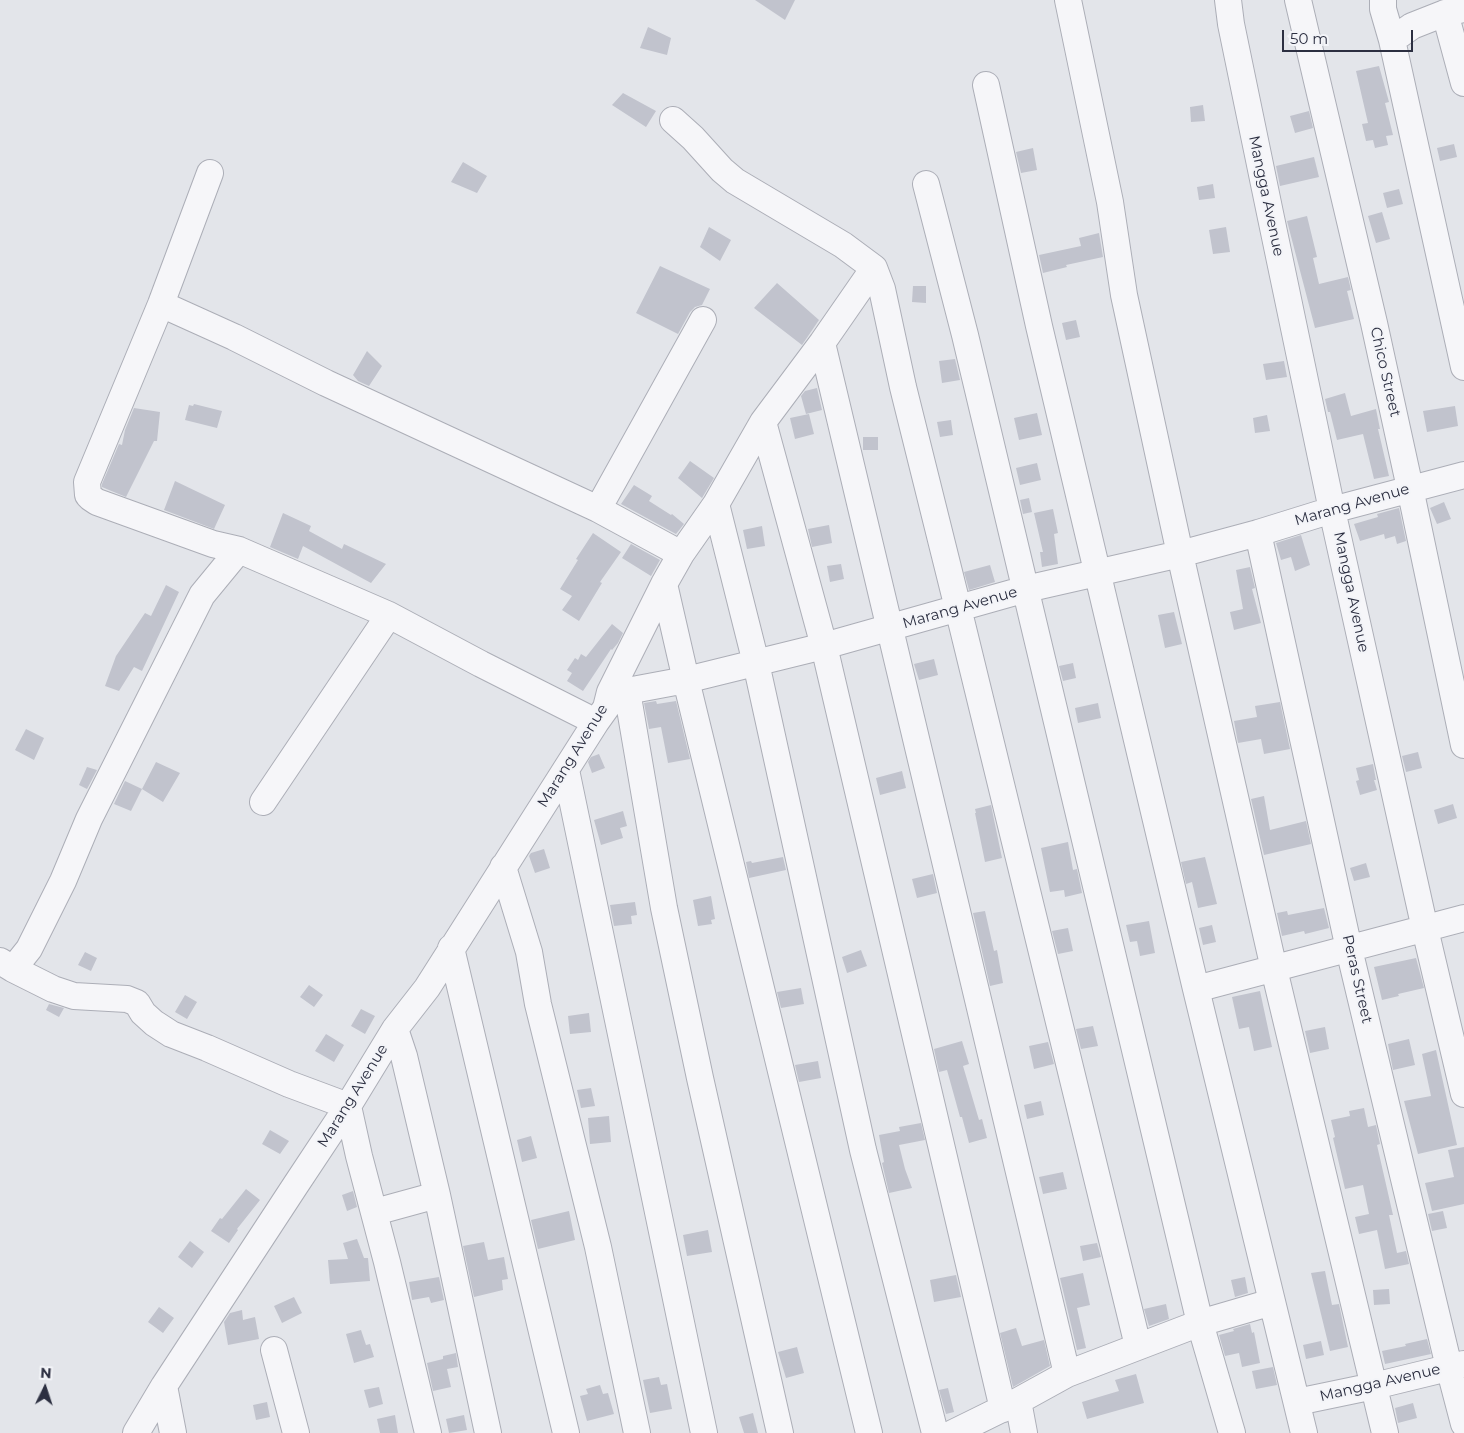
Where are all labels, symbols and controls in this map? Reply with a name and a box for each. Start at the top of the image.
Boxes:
scale bar [1284,20,1415,52]
text: 50 m [1290,29,1328,48]
street label: Mangga Avenue [1244,134,1288,258]
street label: Chico Street [1366,325,1404,419]
street label: Marang Avenue [1293,480,1411,530]
street label: Mangga Avenue [1329,530,1373,654]
street label: Marang Avenue [901,583,1019,633]
street label: Marang Avenue [534,701,612,811]
street label: Peras Street [1338,933,1376,1025]
street label: Marang Avenue [314,1041,392,1151]
street label: Mangga Avenue [1318,1360,1442,1406]
north arrow [20,1363,70,1413]
text: N [40,1364,52,1382]

